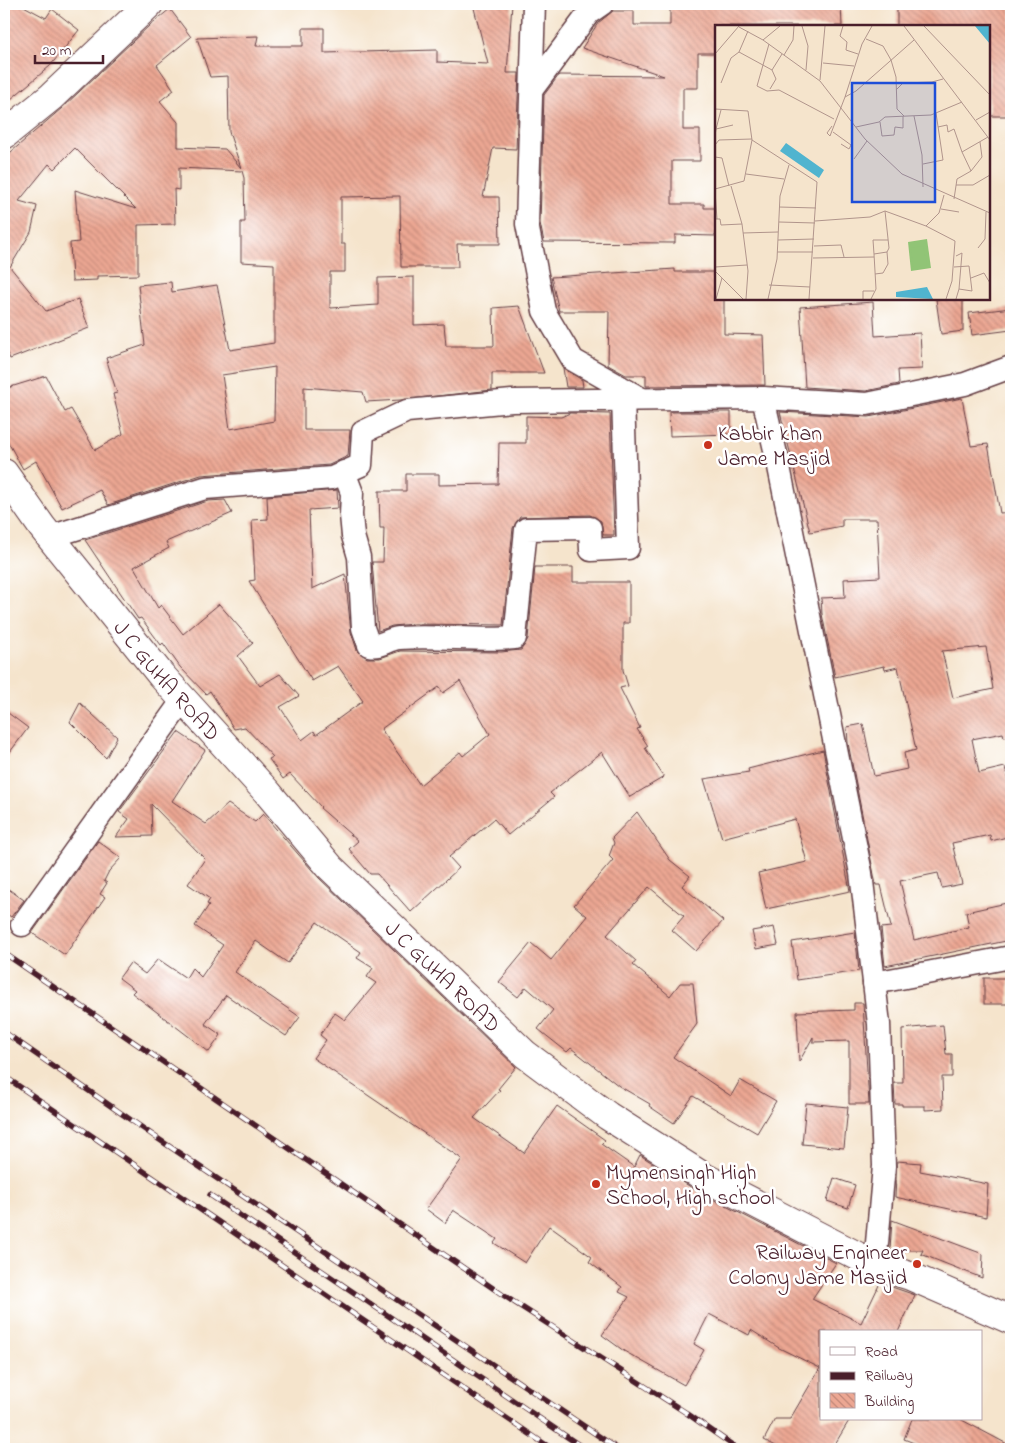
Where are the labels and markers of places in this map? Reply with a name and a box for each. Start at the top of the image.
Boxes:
place label: Kabbir khan Jame Masjid [718,419,830,476]
marker: Kabbir khan Jame Masjid [702,439,714,451]
place label: Mymensingh High School, High school [606,1158,775,1216]
marker: Mymensingh High School, High school [590,1178,602,1190]
place label: Railway Engineer Colony Jame Masjid [728,1238,907,1296]
marker: Railway Engineer Colony Jame Masjid [911,1258,923,1270]

